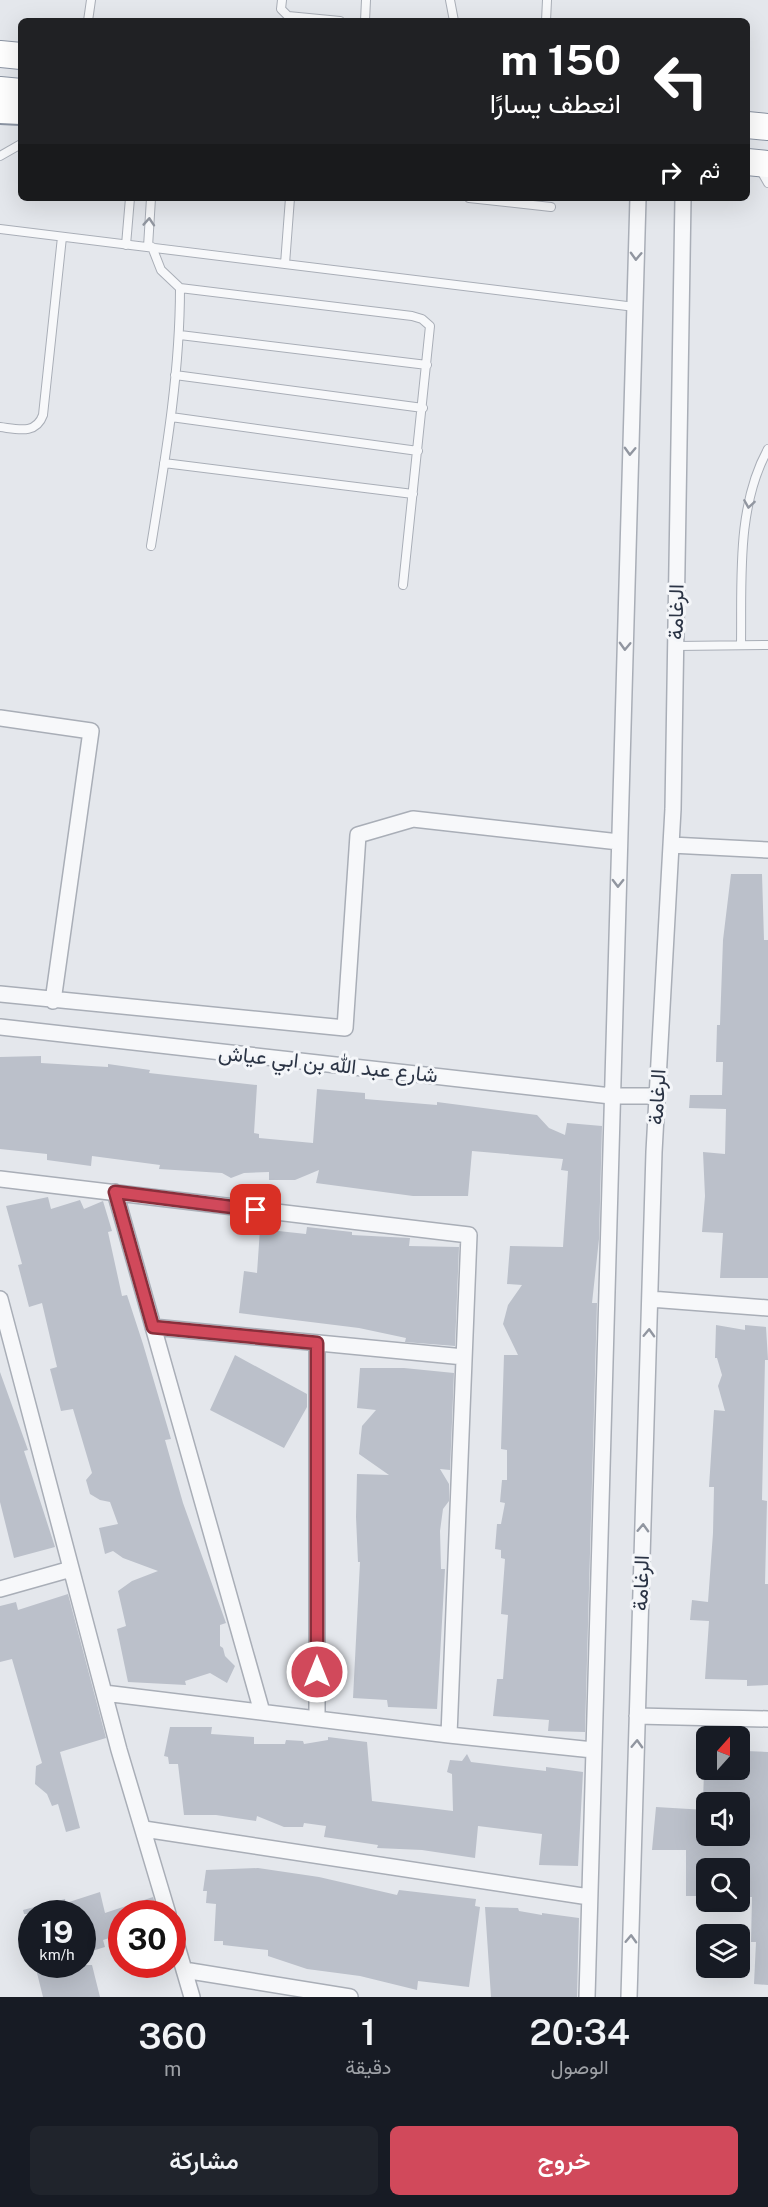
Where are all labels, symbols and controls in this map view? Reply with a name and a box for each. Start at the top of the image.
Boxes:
text: 150 m [500,35,621,84]
icon: left [642,42,720,120]
text: انعطف يسارًا [490,87,621,119]
icon: right [654,156,687,189]
text: ثم [699,157,720,183]
one-way arrow [143,218,156,227]
one-way arrow [630,252,642,261]
one-way arrow [624,447,637,456]
one-way arrow [743,498,756,508]
street label: الرغامة [663,584,689,640]
one-way arrow [618,642,631,651]
one-way arrow [612,879,624,888]
street label: شارع عبد الله بن ابي عياش [217,1040,439,1092]
street label: الرغامة [643,1068,671,1126]
pin [230,1184,281,1235]
icon: arrive [239,1193,272,1226]
one-way arrow [642,1328,655,1337]
one-way arrow [637,1523,649,1532]
street label: الرغامة [627,1555,655,1611]
position arrow [285,1640,349,1704]
north arrow [696,1726,750,1780]
map controls [696,1726,750,1978]
one-way arrow [630,1739,643,1748]
button: sound [696,1792,750,1846]
button: search [696,1858,750,1912]
speed limit sign: 30 [108,1900,186,1978]
text: 19 [41,1914,73,1950]
button: layers [696,1924,750,1978]
one-way arrow [625,1934,637,1943]
text: km/h [39,1946,75,1963]
text: 1 [361,2011,376,2053]
text: 20:34 [530,2011,630,2053]
text: 360 [138,2015,207,2057]
text: دقيقة [345,2055,391,2079]
text: الوصول [551,2055,609,2079]
text: m [164,2057,181,2081]
button: مشاركة [30,2126,378,2195]
button: خروج [390,2126,738,2195]

